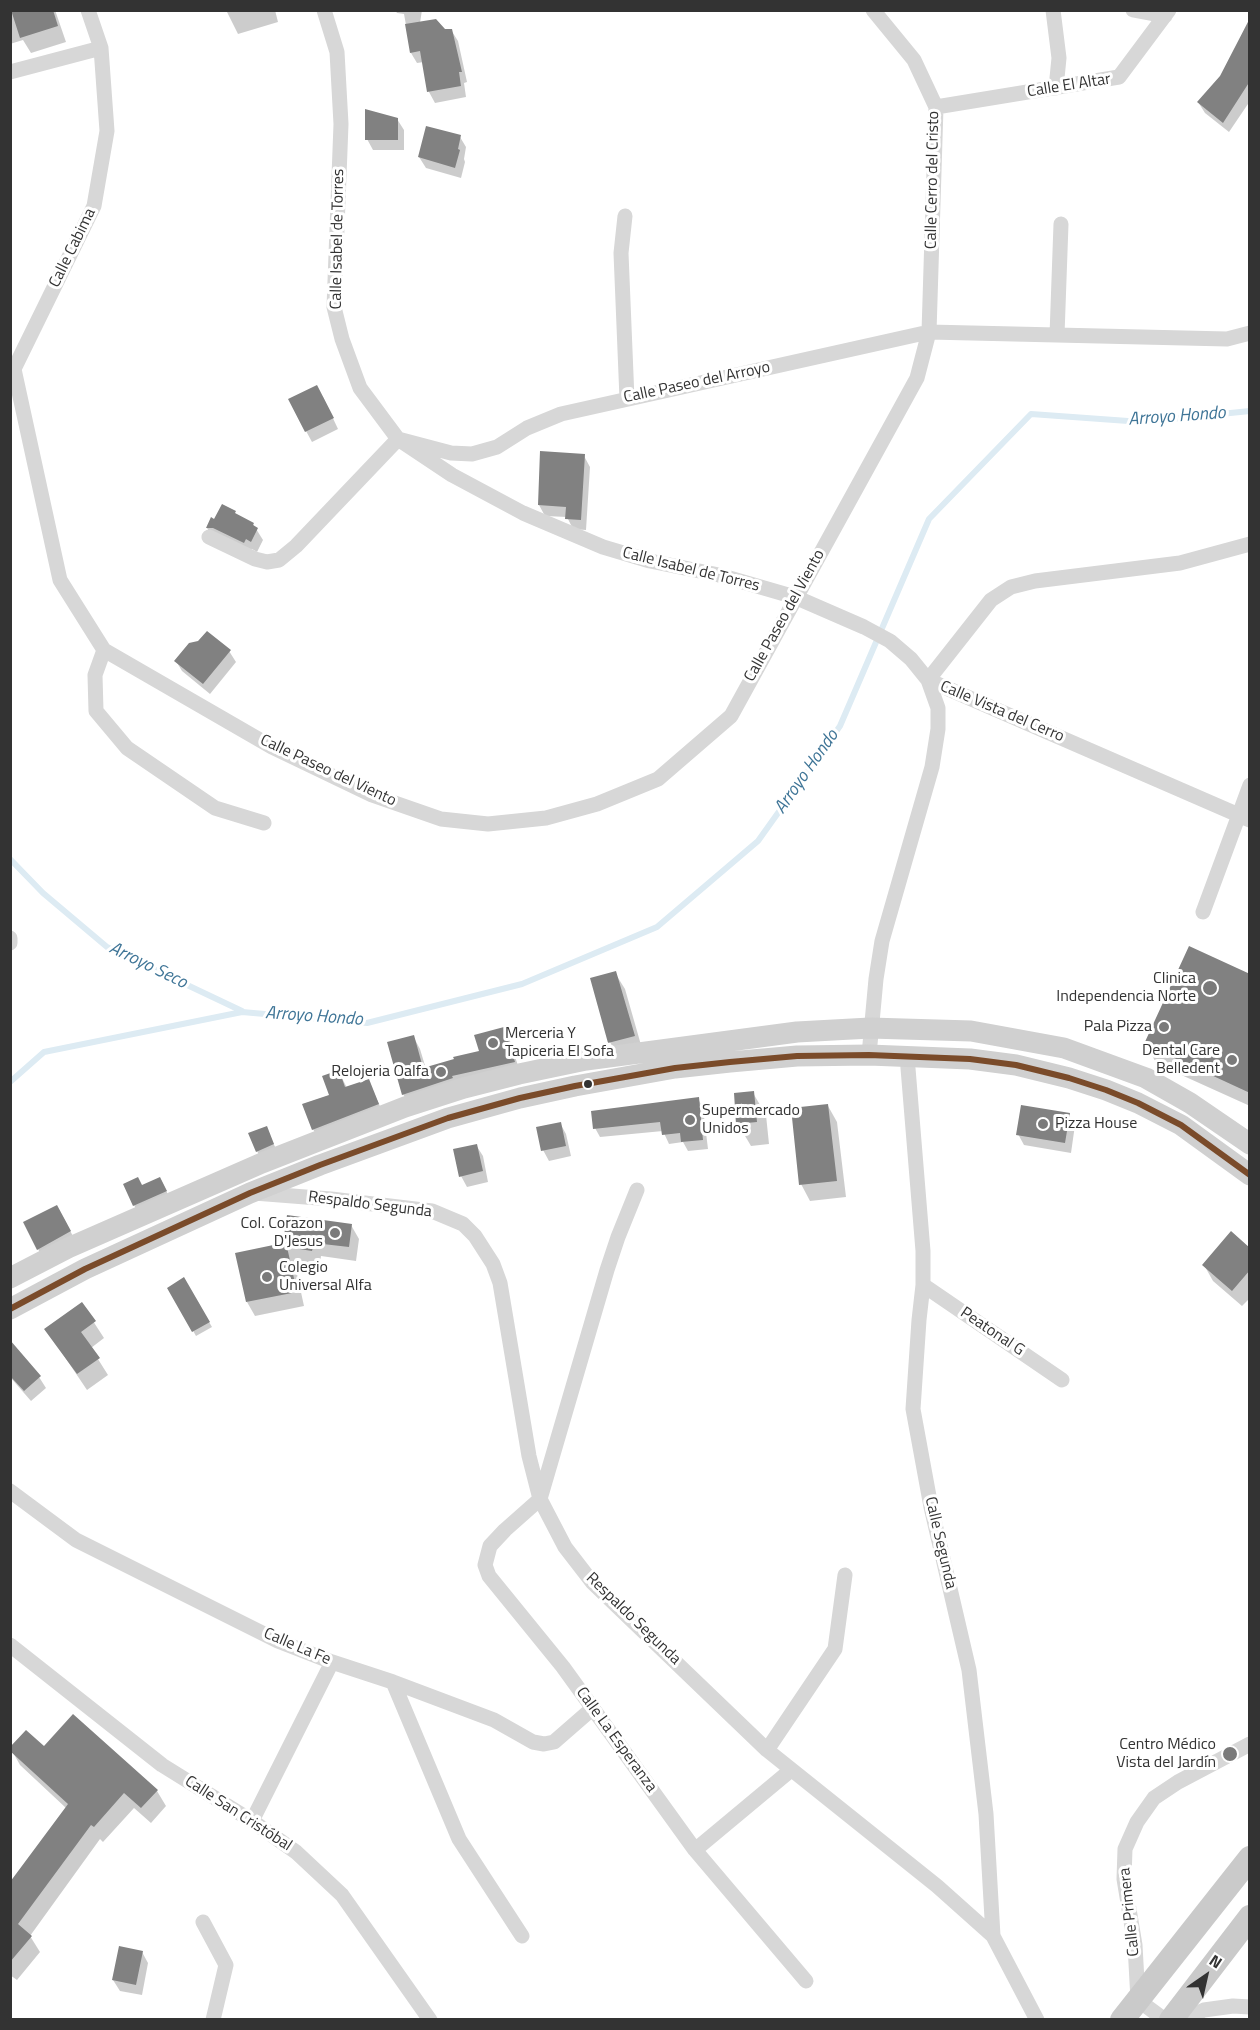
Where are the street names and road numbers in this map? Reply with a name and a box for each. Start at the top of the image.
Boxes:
street label: Calle El Altar [1026,70,1112,102]
street label: Calle Cerro del Cristo [922,111,944,249]
street label: Calle Isabel de Torres [327,168,349,310]
street label: Calle Cabima [46,205,100,291]
street label: Calle Paseo del Arroyo [622,358,772,408]
street label: Calle Isabel de Torres [620,544,762,596]
street label: Calle Paseo del Viento [741,547,829,685]
street label: Calle Vista del Cerro [937,677,1067,747]
street label: Calle Paseo del Viento [257,731,399,811]
street label: Respaldo Segunda [307,1188,433,1222]
street label: Peatonal G [956,1304,1028,1360]
street label: Calle Segunda [920,1495,960,1591]
street label: Respaldo Segunda [582,1569,684,1669]
street label: Calle La Fe [261,1624,333,1670]
street label: Calle La Esperanza [571,1684,661,1796]
street label: Calle San Cristóbal [181,1772,295,1856]
street label: Calle Primera [1116,1867,1144,1957]

